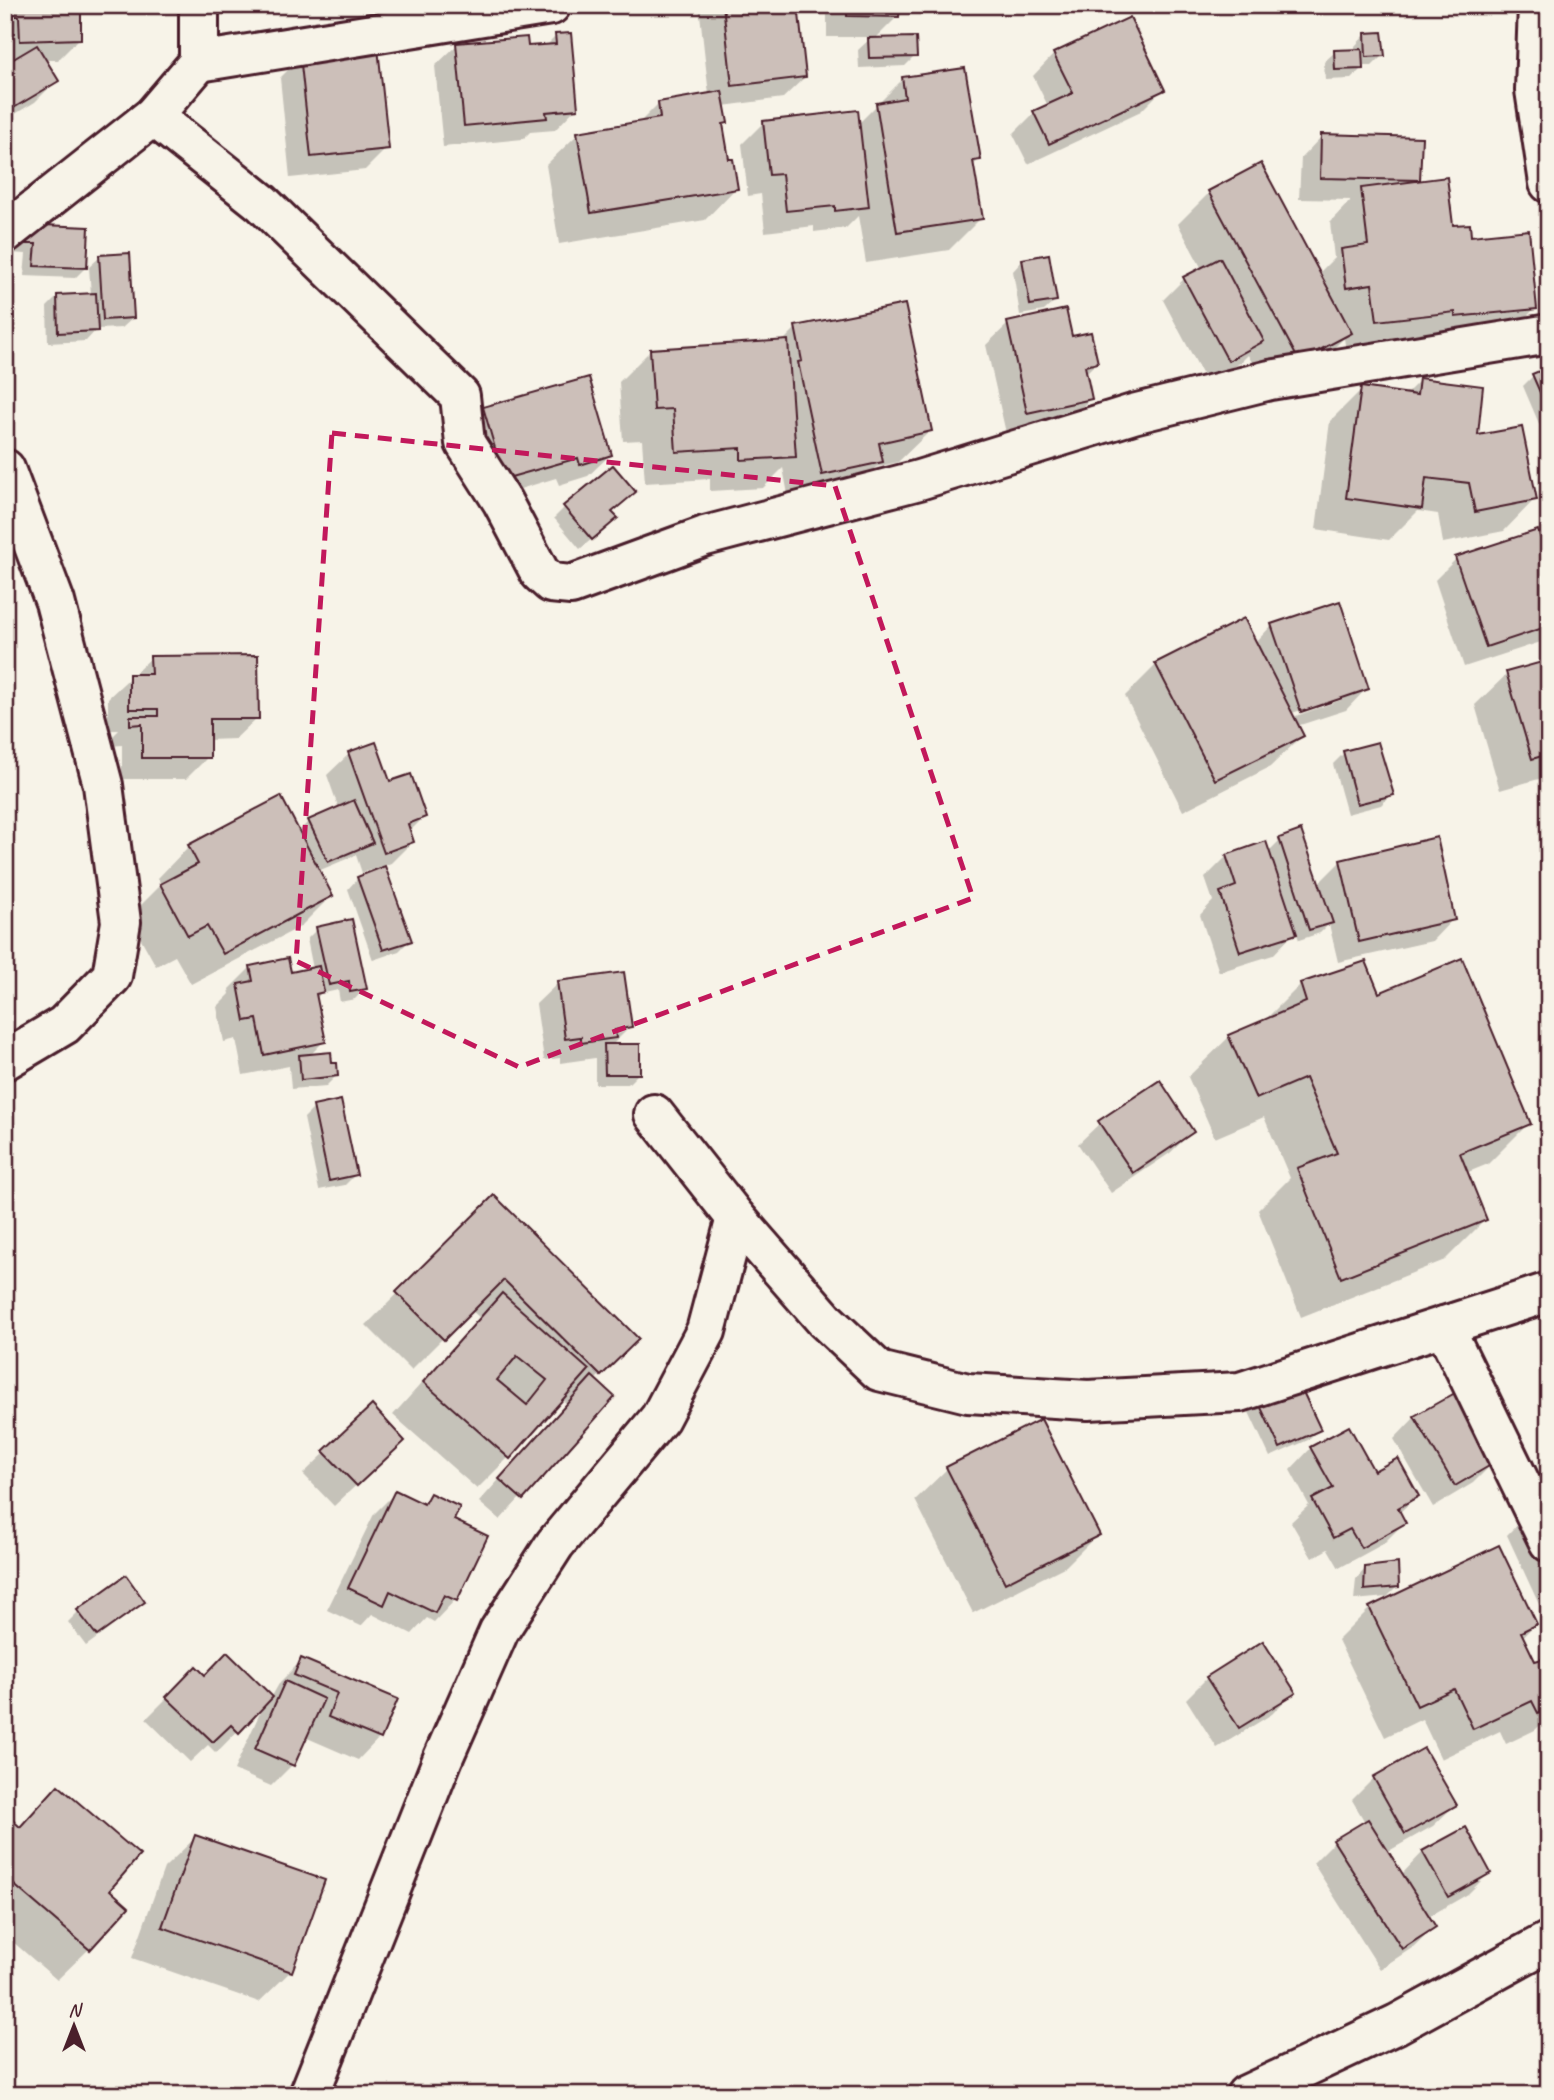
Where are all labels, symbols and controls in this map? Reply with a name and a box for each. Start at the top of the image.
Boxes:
north arrow [38,1992,108,2062]
text: N [68,1998,83,2022]

